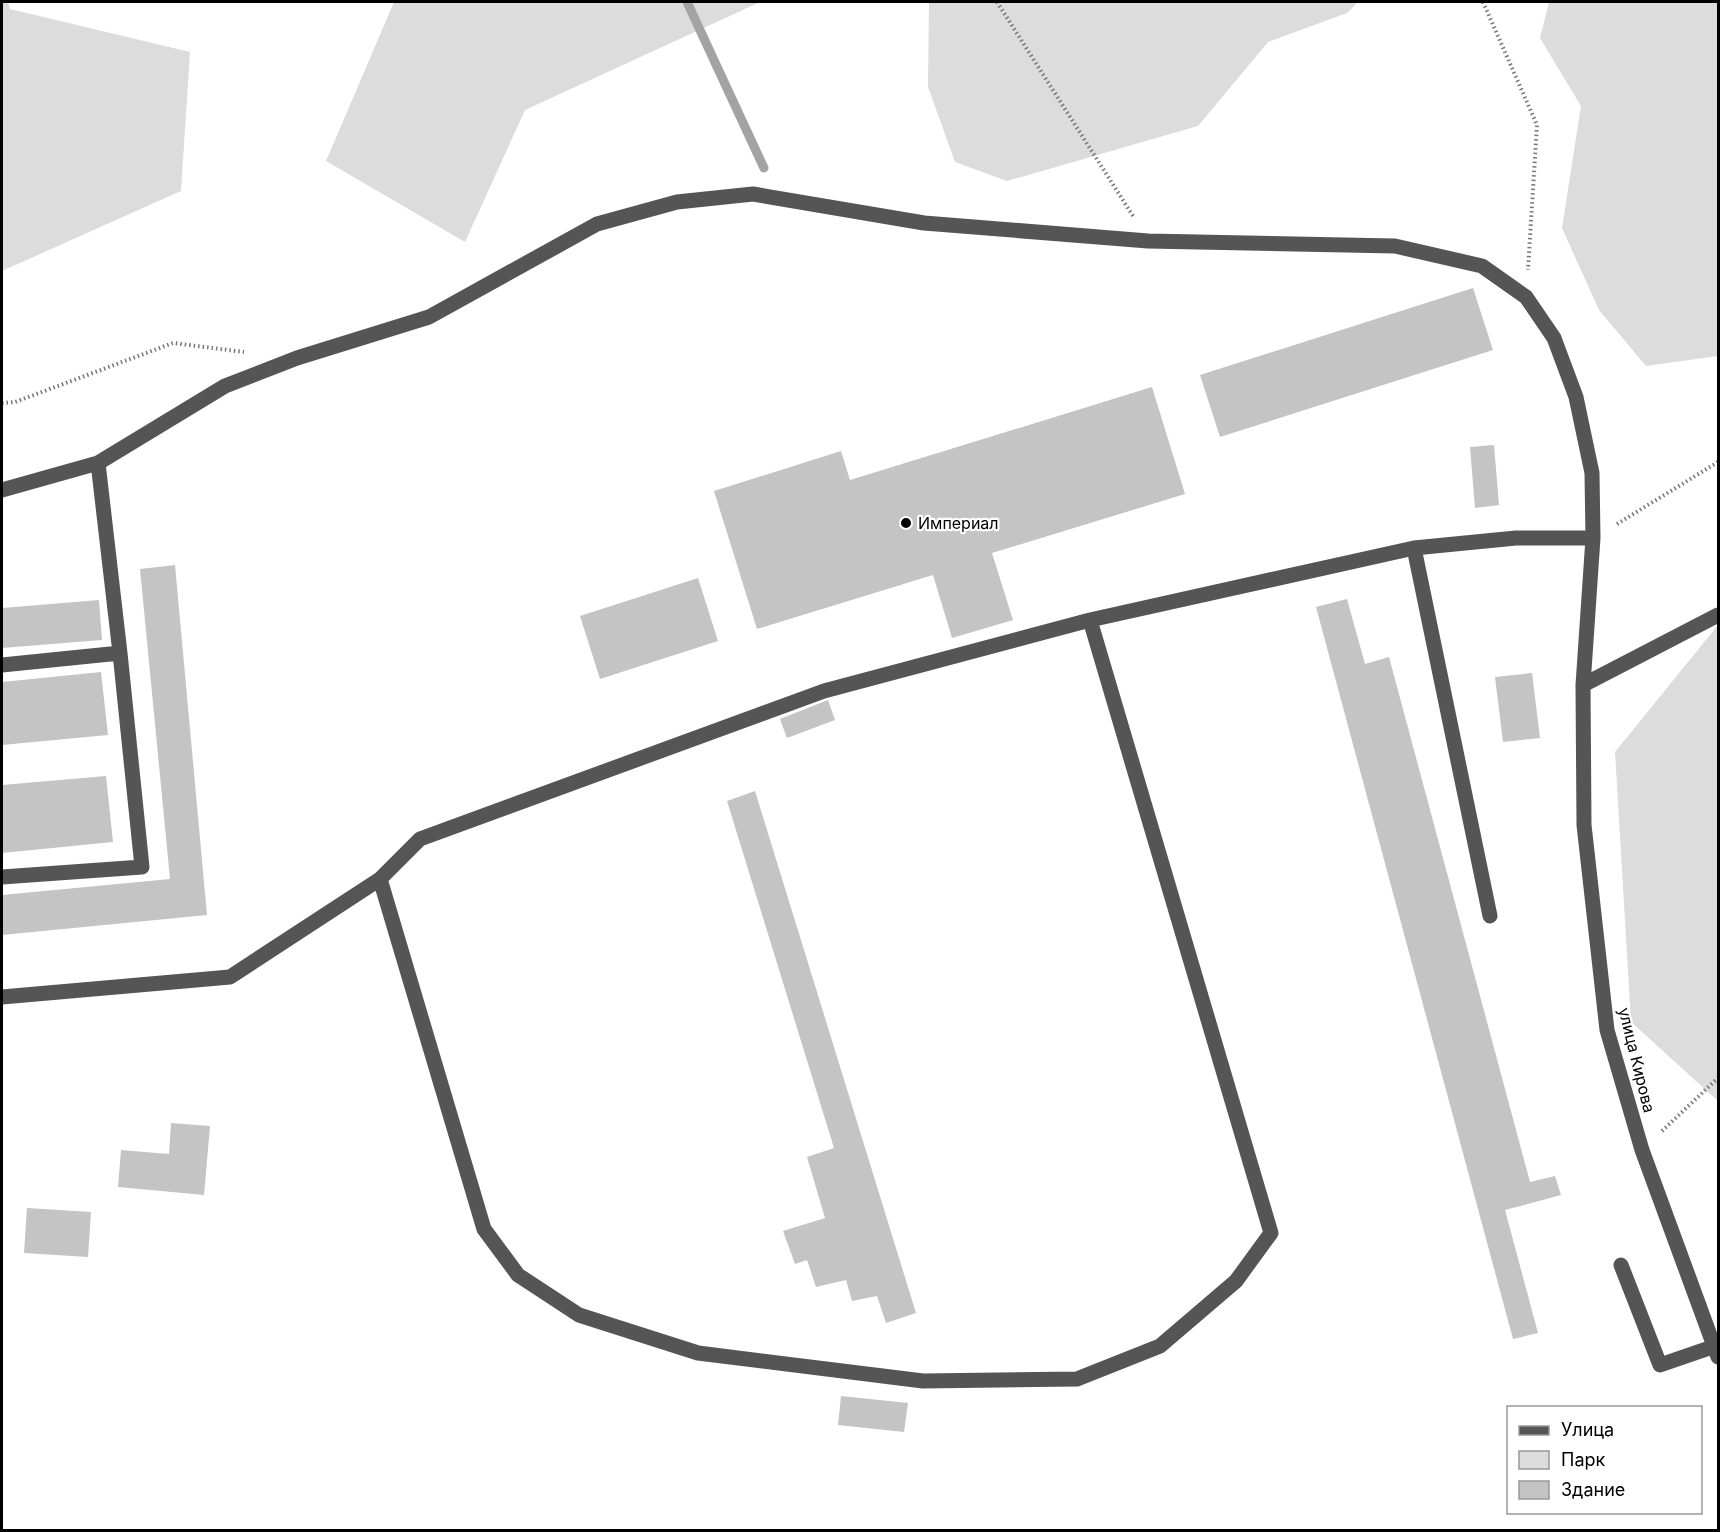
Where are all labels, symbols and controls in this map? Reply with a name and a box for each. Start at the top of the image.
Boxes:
place label: Империал [918,513,999,533]
marker: Империал [899,516,913,530]
street label: улица Кирова [1614,1005,1660,1115]
legend [1507,1406,1702,1514]
text: Улица [1561,1419,1614,1440]
text: Парк [1561,1449,1606,1470]
text: Здание [1561,1479,1625,1500]

